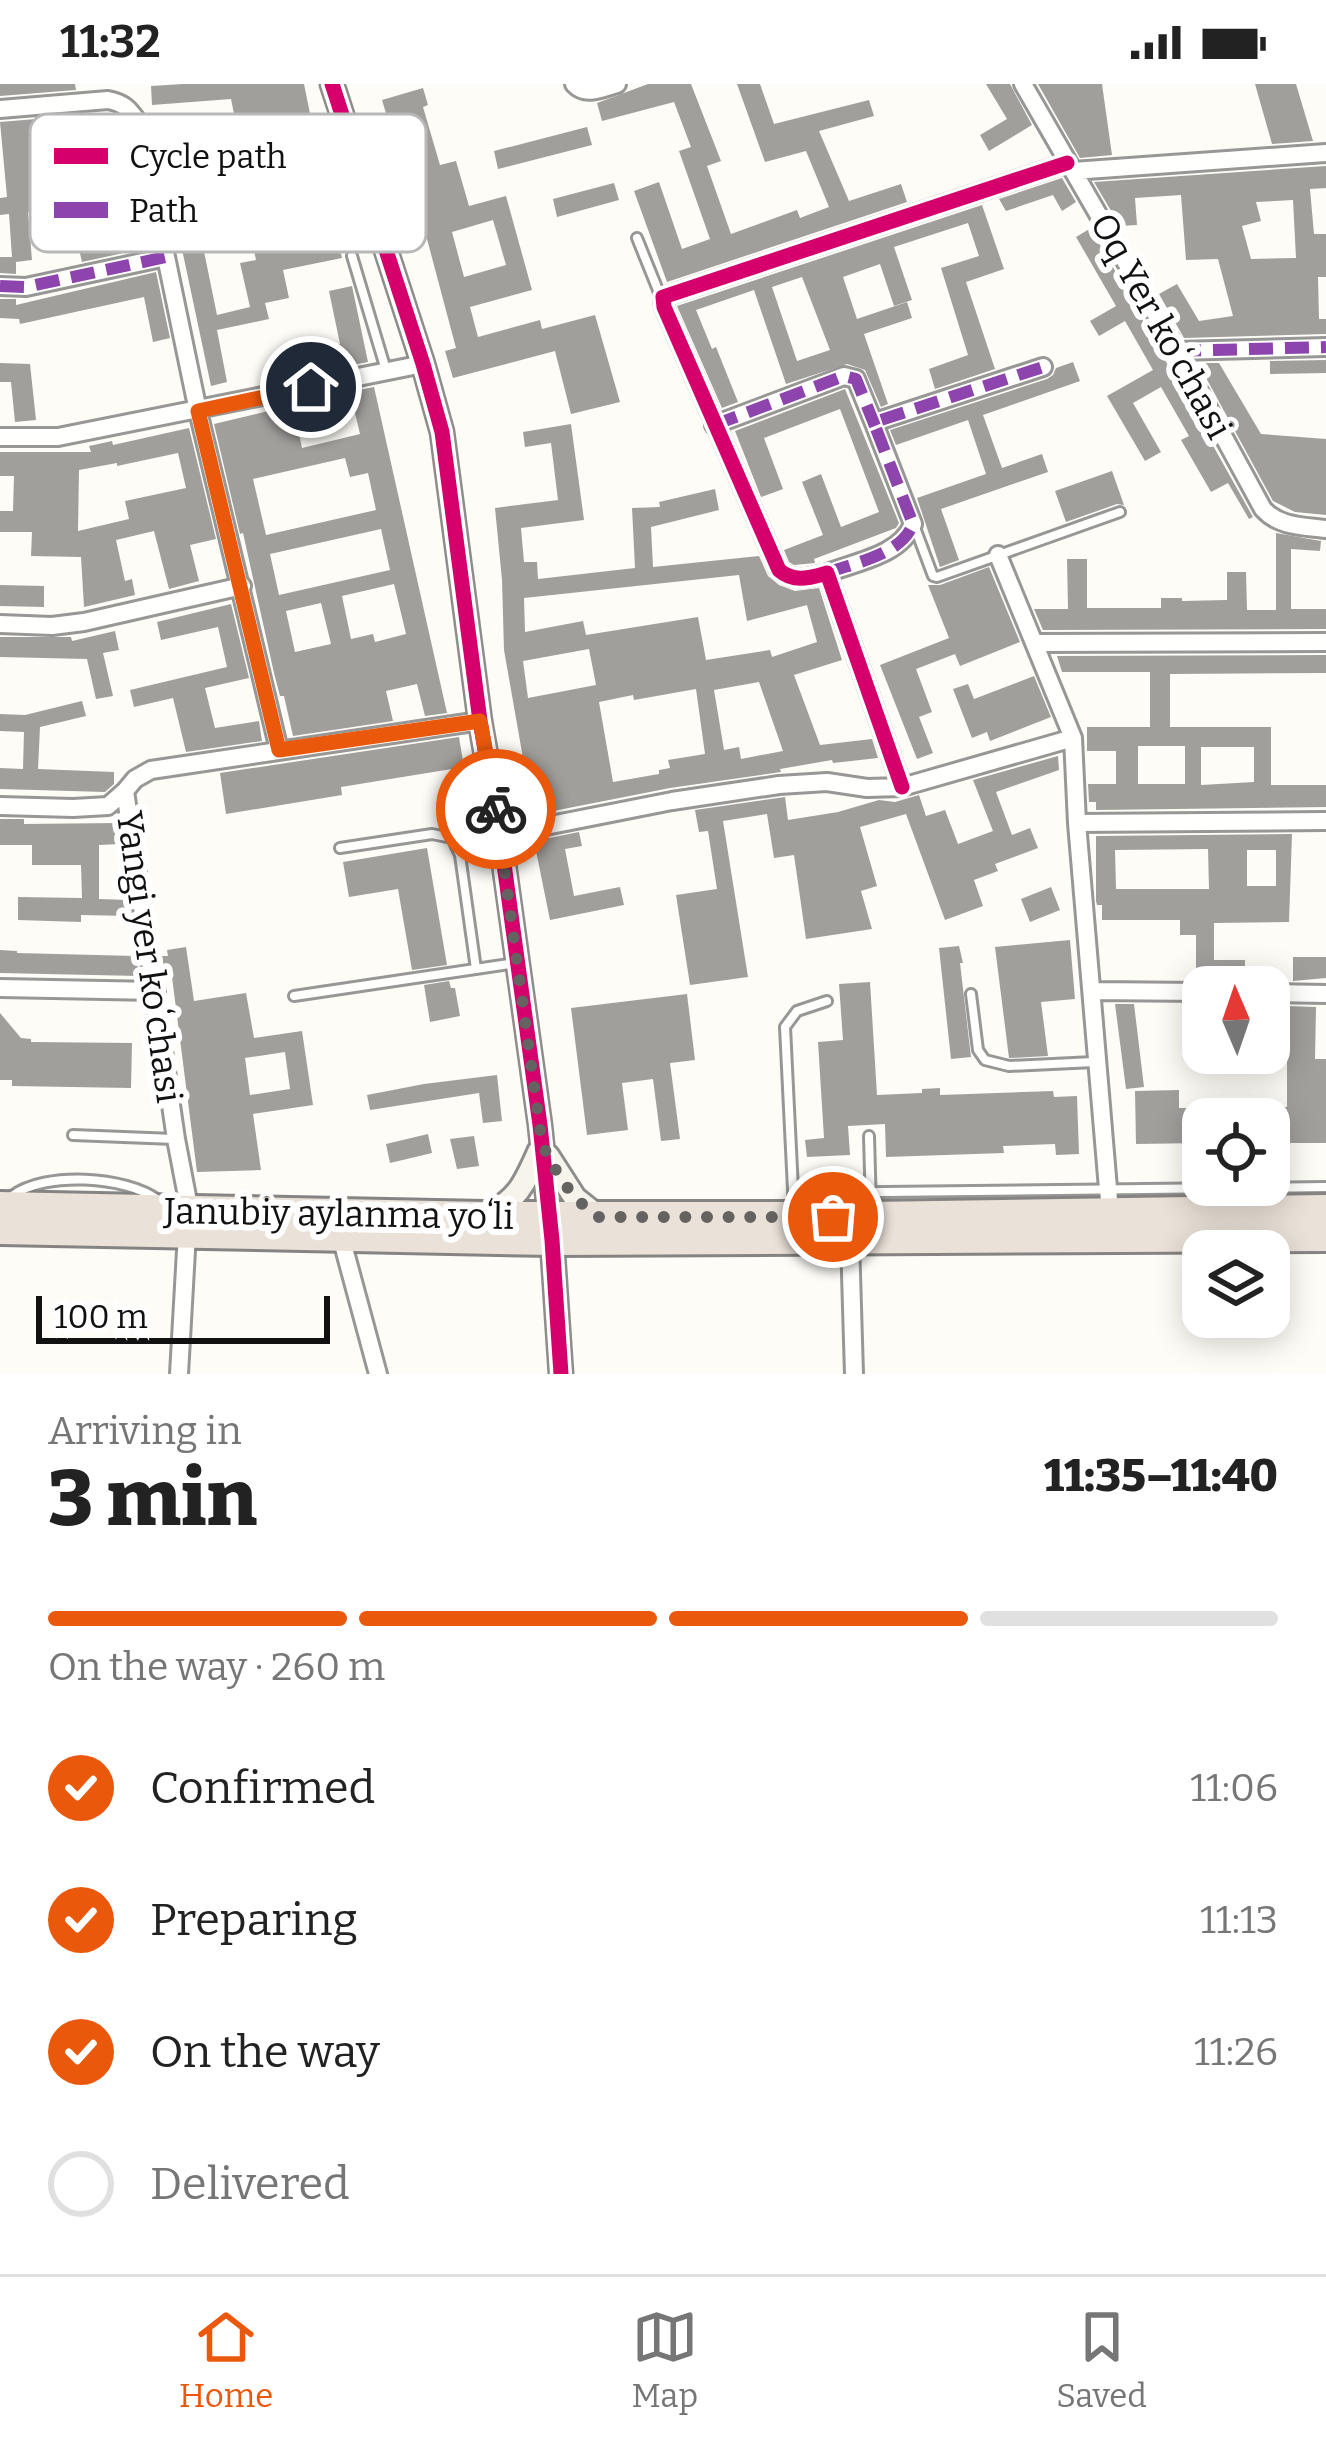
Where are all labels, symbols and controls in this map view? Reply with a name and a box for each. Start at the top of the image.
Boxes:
text: 11:32 [60,15,161,69]
legend [30,114,426,252]
text: Cycle path [129,137,287,177]
text: Path [129,191,198,231]
street label: Oq Yer koʻchasi [1081,205,1241,447]
pin [260,336,362,438]
icon: home [278,354,344,420]
courier [436,749,556,869]
icon: bike [463,776,529,842]
street label: Yangi yer koʻchasi [107,808,191,1106]
north arrow [1182,966,1290,1074]
map controls [1182,966,1290,1338]
button: locate [1182,1098,1290,1206]
pin [782,1166,884,1268]
icon: bag [800,1184,866,1250]
street label: Janubiy aylanma yoʻli [163,1189,514,1239]
button: layers [1182,1230,1290,1338]
scale bar [36,1290,330,1343]
text: 100 m [54,1297,148,1337]
text: Arriving in [48,1408,242,1454]
text: 11:35–11:40 [1044,1449,1278,1503]
text: 3 min [48,1452,257,1546]
text: On the way · 260 m [48,1644,385,1690]
icon: check [48,1755,114,1821]
text: Confirmed [150,1761,375,1815]
text: 11:06 [1190,1765,1278,1811]
icon: check [48,1887,114,1953]
text: Preparing [150,1893,358,1947]
text: 11:13 [1200,1897,1278,1943]
icon: check [48,2019,114,2085]
text: On the way [150,2025,380,2079]
text: 11:26 [1194,2029,1278,2075]
text: Delivered [150,2157,350,2211]
tab: Home [179,2304,273,2416]
tab: Map [631,2304,698,2416]
tab: Saved [1056,2304,1147,2416]

